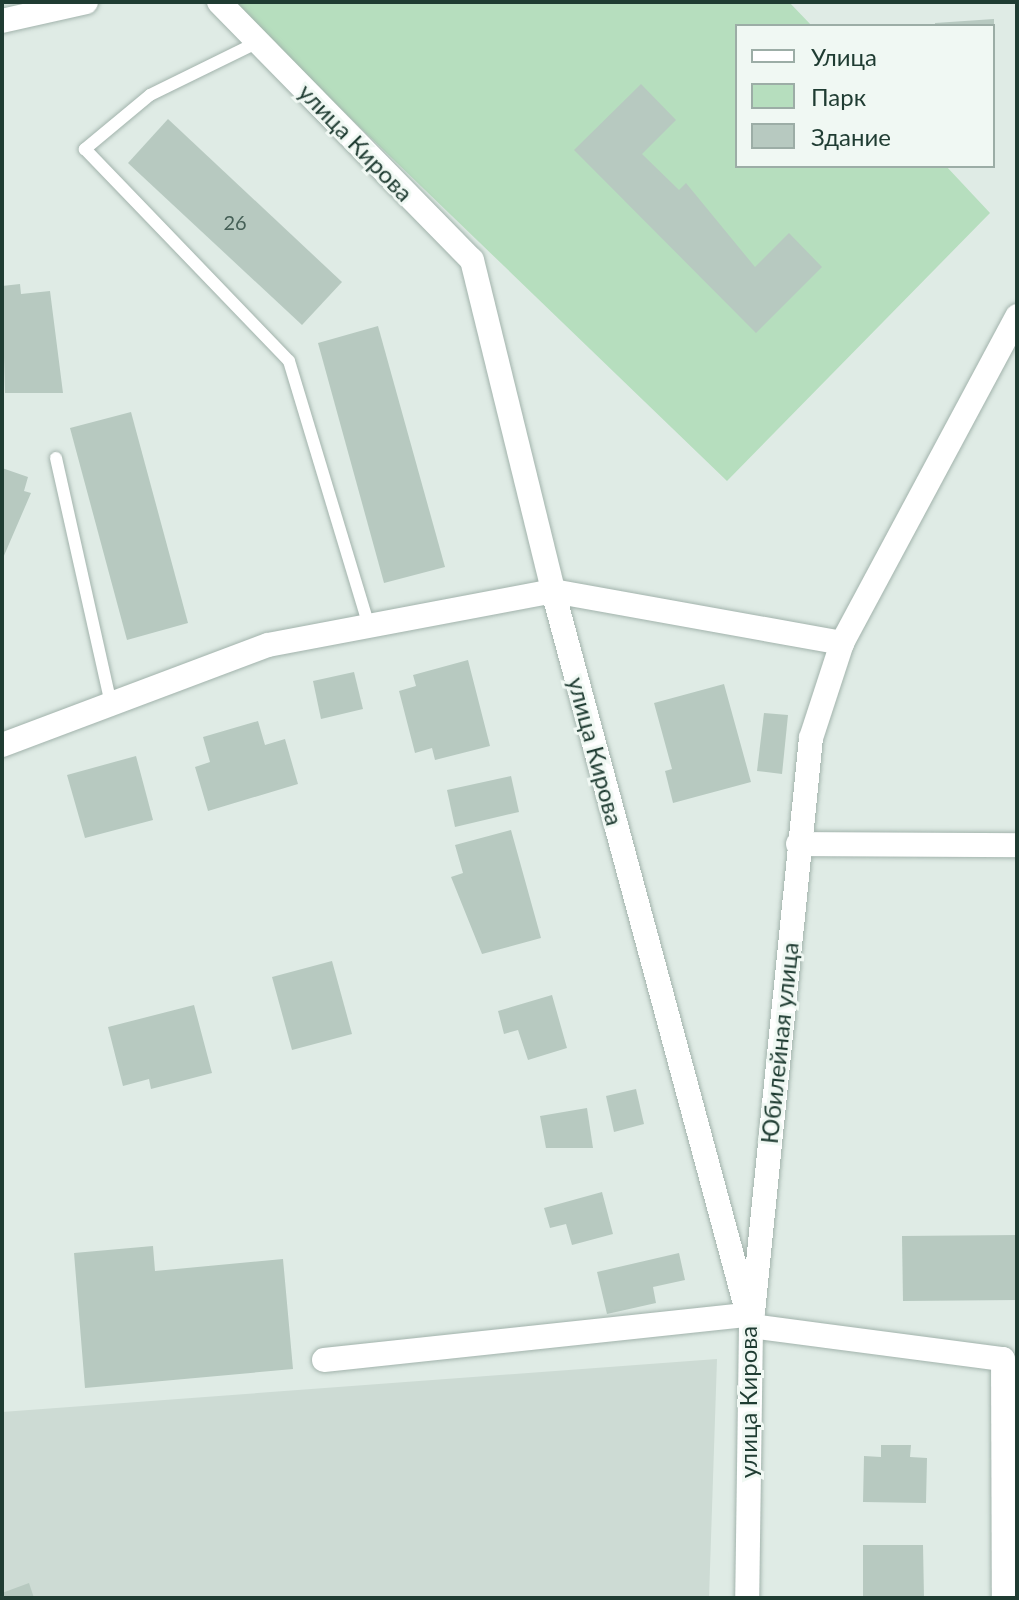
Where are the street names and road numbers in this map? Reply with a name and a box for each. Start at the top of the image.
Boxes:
street label: улица Кирова [293,77,419,207]
street label: улица Кирова [562,674,630,828]
street label: Юбилейная улица [754,941,804,1145]
street label: улица Кирова [734,1326,762,1478]

